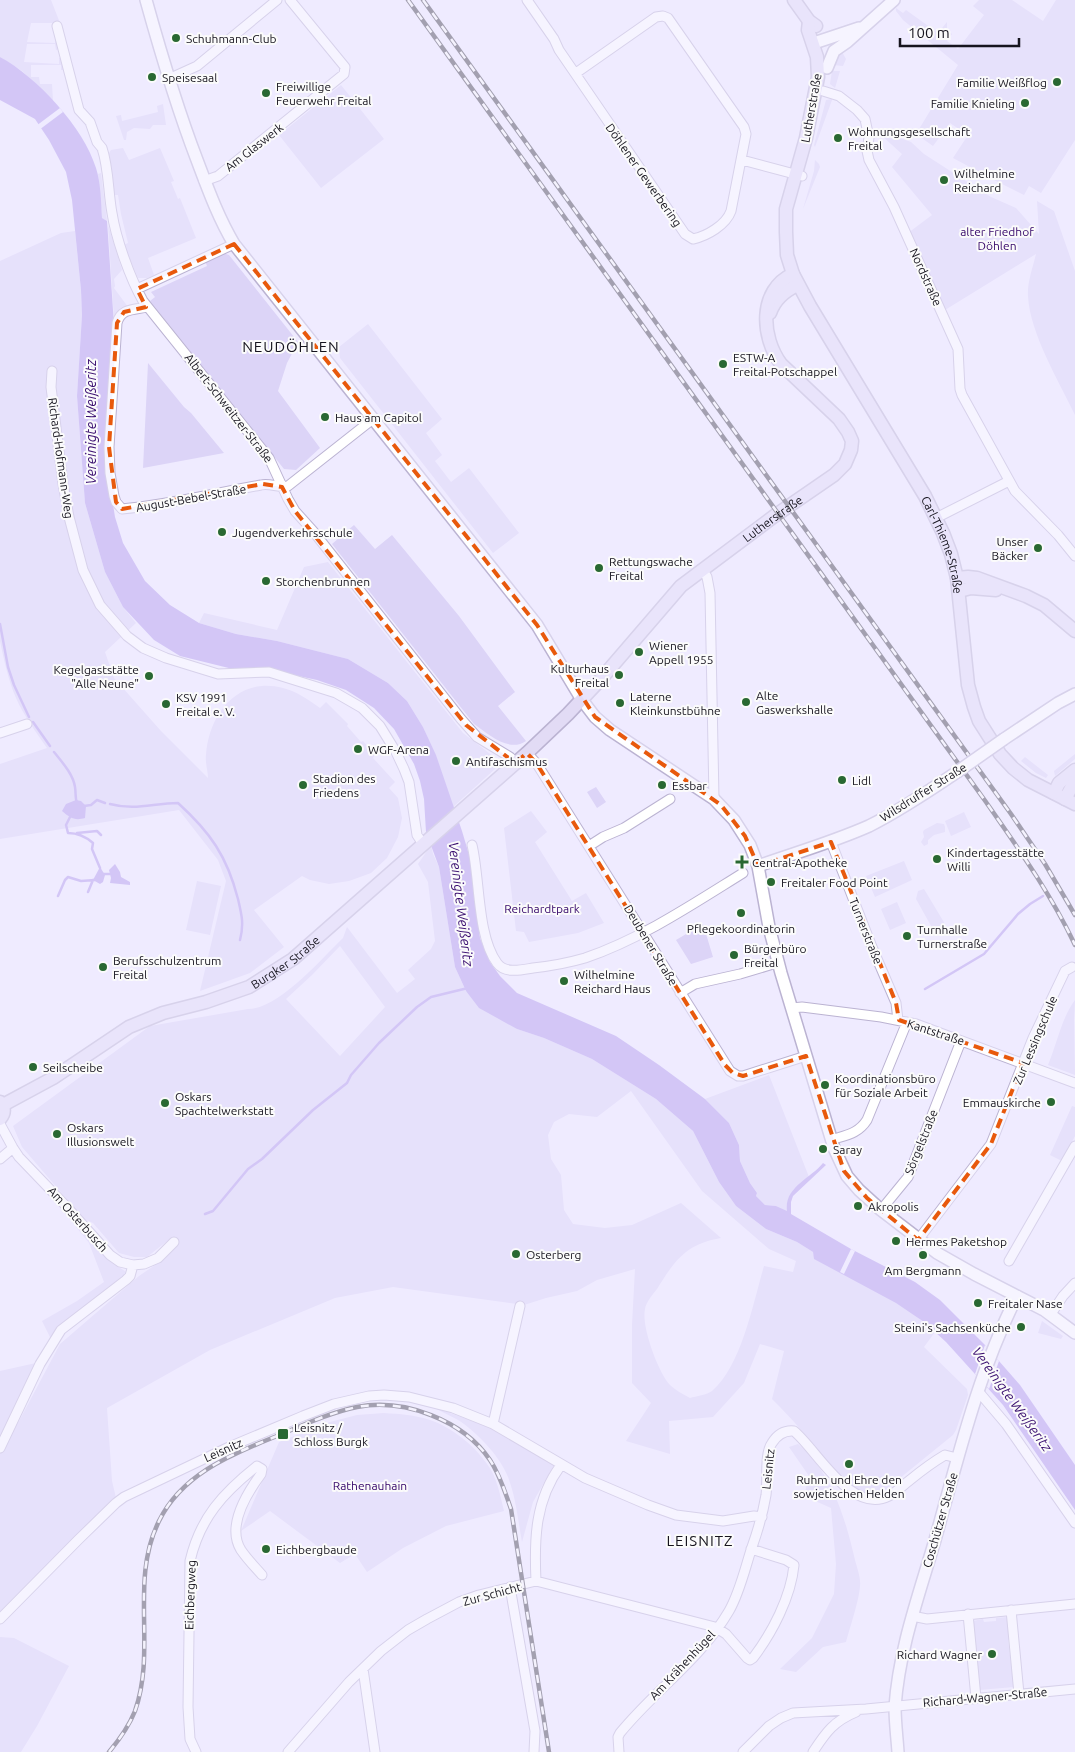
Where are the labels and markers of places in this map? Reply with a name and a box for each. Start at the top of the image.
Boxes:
marker: Schuhmann-Club [170,32,182,44]
place label: Schuhmann-Club [186,32,277,45]
marker: Speisesaal [146,71,158,83]
place label: Speisesaal [162,71,217,84]
place label: Familie Weißflog [957,76,1047,89]
marker: Familie Weißflog [1051,76,1063,88]
place label: Freiwillige Feuerwehr Freital [276,80,371,107]
marker: Freiwillige Feuerwehr Freital [260,87,272,99]
place label: Familie Knieling [931,97,1015,110]
marker: Familie Knieling [1019,97,1031,109]
place label: Wohnungsgesellschaft Freital [848,125,970,152]
marker: Wohnungsgesellschaft Freital [832,132,844,144]
place label: Wilhelmine Reichard [954,167,1015,194]
marker: Wilhelmine Reichard [938,174,950,186]
place label: ESTW-A Freital-Potschappel [733,351,837,378]
marker: ESTW-A Freital-Potschappel [717,358,729,370]
marker: Haus am Capitol [319,411,331,423]
place label: Haus am Capitol [335,411,422,424]
marker: Jugendverkehrsschule [216,526,228,538]
place label: Jugendverkehrsschule [232,526,353,539]
place label: Unser Bäcker [992,535,1028,562]
marker: Unser Bäcker [1032,542,1044,554]
place label: Rettungswache Freital [609,555,693,582]
marker: Rettungswache Freital [593,562,605,574]
marker: Storchenbrunnen [260,575,272,587]
place label: Storchenbrunnen [276,575,370,588]
place label: Wiener Appell 1955 [649,639,714,666]
marker: Wiener Appell 1955 [633,646,645,658]
place label: Kulturhaus Freital [551,662,609,689]
place label: Kegelgaststätte "Alle Neune" [53,663,139,690]
marker: Kulturhaus Freital [613,669,625,681]
marker: Kegelgaststätte "Alle Neune" [143,670,155,682]
place label: Alte Gaswerkshalle [756,689,833,716]
place label: Laterne Kleinkunstbühne [630,690,721,717]
place label: KSV 1991 Freital e. V. [176,691,235,718]
marker: Alte Gaswerkshalle [740,696,752,708]
marker: Laterne Kleinkunstbühne [614,697,626,709]
marker: KSV 1991 Freital e. V. [160,698,172,710]
marker: WGF-Arena [352,743,364,755]
place label: WGF-Arena [368,743,429,756]
marker: Antifaschismus [450,755,462,767]
place label: Antifaschismus [466,755,547,768]
place label: Stadion des Friedens [313,772,376,799]
marker: Lidl [836,774,848,786]
place label: Lidl [852,774,871,787]
marker: Stadion des Friedens [297,779,309,791]
marker: Essbar [656,779,668,791]
place label: Essbar [672,779,707,792]
place label: Kindertagesstätte Willi [947,846,1044,873]
marker: Kindertagesstätte Willi [931,853,943,865]
marker: Central-Apotheke [736,856,748,868]
place label: Central-Apotheke [752,856,847,869]
marker: Freitaler Food Point [765,876,777,888]
place label: Freitaler Food Point [781,876,888,889]
marker: Pflegekoordinatorin [735,907,747,919]
place label: Pflegekoordinatorin [687,922,795,935]
place label: Turnhalle Turnerstraße [917,923,987,950]
marker: Turnhalle Turnerstraße [901,930,913,942]
place label: Bürgerbüro Freital [744,942,807,969]
marker: Bürgerbüro Freital [728,949,740,961]
place label: Berufsschulzentrum Freital [113,954,221,981]
marker: Berufsschulzentrum Freital [97,961,109,973]
place label: Wilhelmine Reichard Haus [574,968,651,995]
marker: Wilhelmine Reichard Haus [558,975,570,987]
marker: Seilscheibe [27,1061,39,1073]
place label: Seilscheibe [43,1061,103,1074]
place label: Koordinationsbüro für Soziale Arbeit [835,1072,936,1099]
marker: Koordinationsbüro für Soziale Arbeit [819,1079,831,1091]
place label: Oskars Spachtelwerkstatt [175,1090,274,1117]
place label: Emmauskirche [963,1096,1041,1109]
marker: Emmauskirche [1045,1096,1057,1108]
marker: Oskars Spachtelwerkstatt [159,1097,171,1109]
place label: Oskars Illusionswelt [67,1121,134,1148]
marker: Oskars Illusionswelt [51,1128,63,1140]
marker: Saray [817,1143,829,1155]
place label: Saray [833,1143,862,1156]
marker: Akropolis [852,1200,864,1212]
place label: Akropolis [868,1200,919,1213]
marker: Hermes Paketshop [890,1235,902,1247]
place label: Hermes Paketshop [906,1235,1007,1248]
marker: Osterberg [510,1248,522,1260]
place label: Osterberg [526,1248,581,1261]
marker: Am Bergmann [917,1249,929,1261]
place label: Am Bergmann [885,1264,961,1277]
marker: Freitaler Nase [972,1297,984,1309]
place label: Freitaler Nase [988,1297,1063,1310]
place label: Steini's Sachsenküche [894,1321,1011,1334]
marker: Steini's Sachsenküche [1015,1321,1027,1333]
place label: Leisnitz / Schloss Burgk [294,1421,368,1448]
marker: Leisnitz / Schloss Burgk [276,1427,290,1441]
marker: Ruhm und Ehre den sowjetischen Helden [843,1458,855,1470]
place label: Ruhm und Ehre den sowjetischen Helden [793,1473,905,1500]
marker: Eichbergbaude [260,1543,272,1555]
place label: Eichbergbaude [276,1543,357,1556]
place label: Richard Wagner [897,1648,982,1661]
marker: Richard Wagner [986,1648,998,1660]

